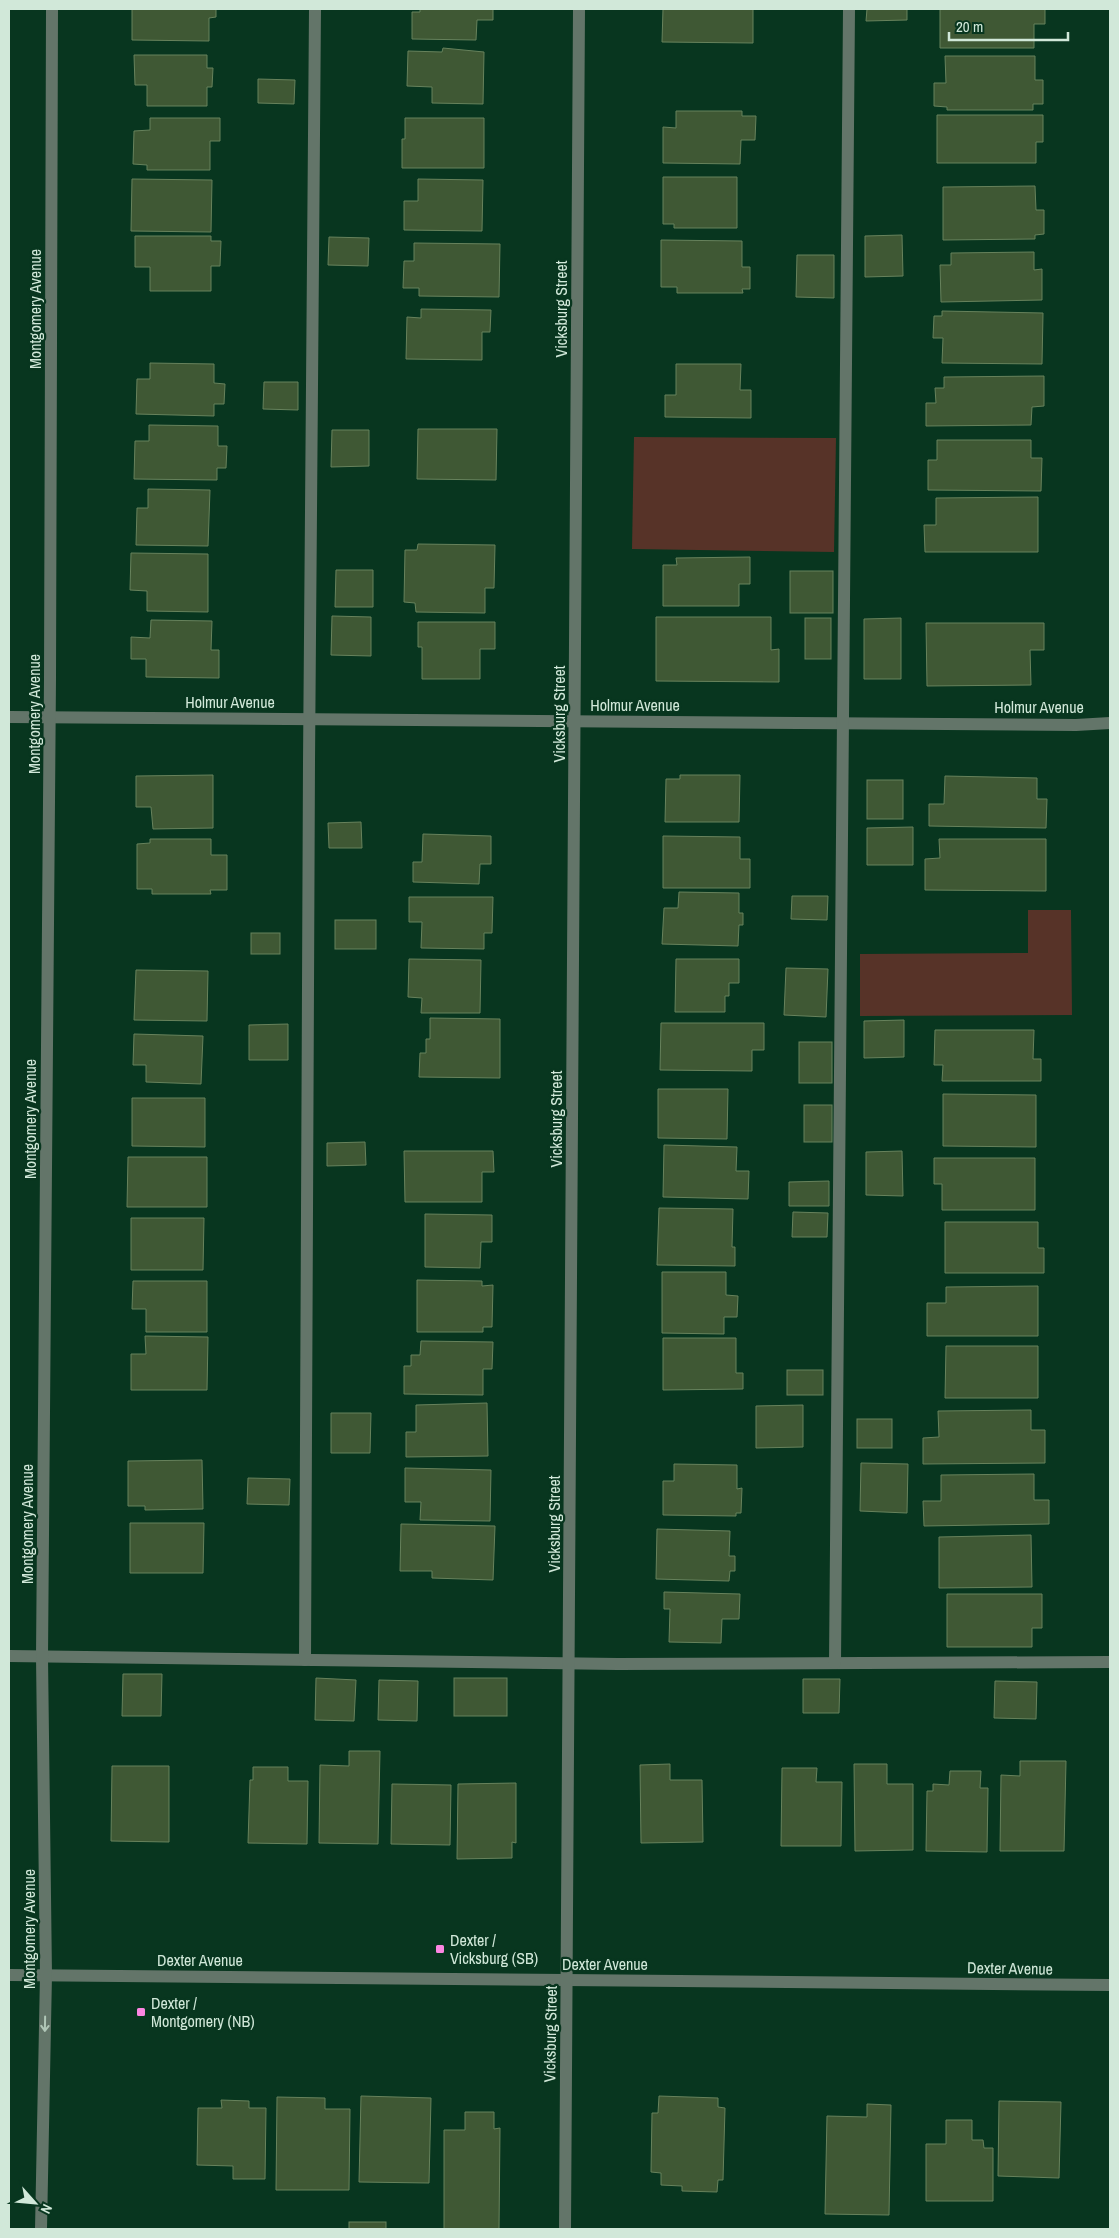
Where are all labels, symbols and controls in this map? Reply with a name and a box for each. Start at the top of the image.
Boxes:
scale bar [949,10,1068,42]
text: 20 m [956,16,983,37]
street label: Montgomery Avenue [24,249,46,369]
street label: Vicksburg Street [550,260,572,357]
street label: Montgomery Avenue [23,654,45,774]
street label: Vicksburg Street [548,665,570,762]
street label: Holmur Avenue [185,691,275,713]
street label: Holmur Avenue [590,694,680,716]
street label: Holmur Avenue [994,696,1084,718]
street label: Montgomery Avenue [19,1059,41,1179]
street label: Vicksburg Street [545,1070,567,1167]
street label: Montgomery Avenue [16,1464,38,1584]
street label: Vicksburg Street [543,1475,565,1572]
street label: Montgomery Avenue [18,1869,40,1989]
place label: Dexter / Vicksburg (SB) [450,1929,538,1969]
marker: Dexter / Vicksburg (SB) [434,1943,446,1955]
street label: Dexter Avenue [157,1949,243,1971]
street label: Dexter Avenue [562,1953,648,1975]
street label: Dexter Avenue [967,1956,1053,1980]
street label: Vicksburg Street [538,1985,562,2083]
place label: Dexter / Montgomery (NB) [151,1992,255,2032]
marker: Dexter / Montgomery (NB) [135,2006,147,2018]
one-way arrow [40,2016,50,2032]
north arrow [10,2178,60,2228]
text: N [37,2201,56,2217]

